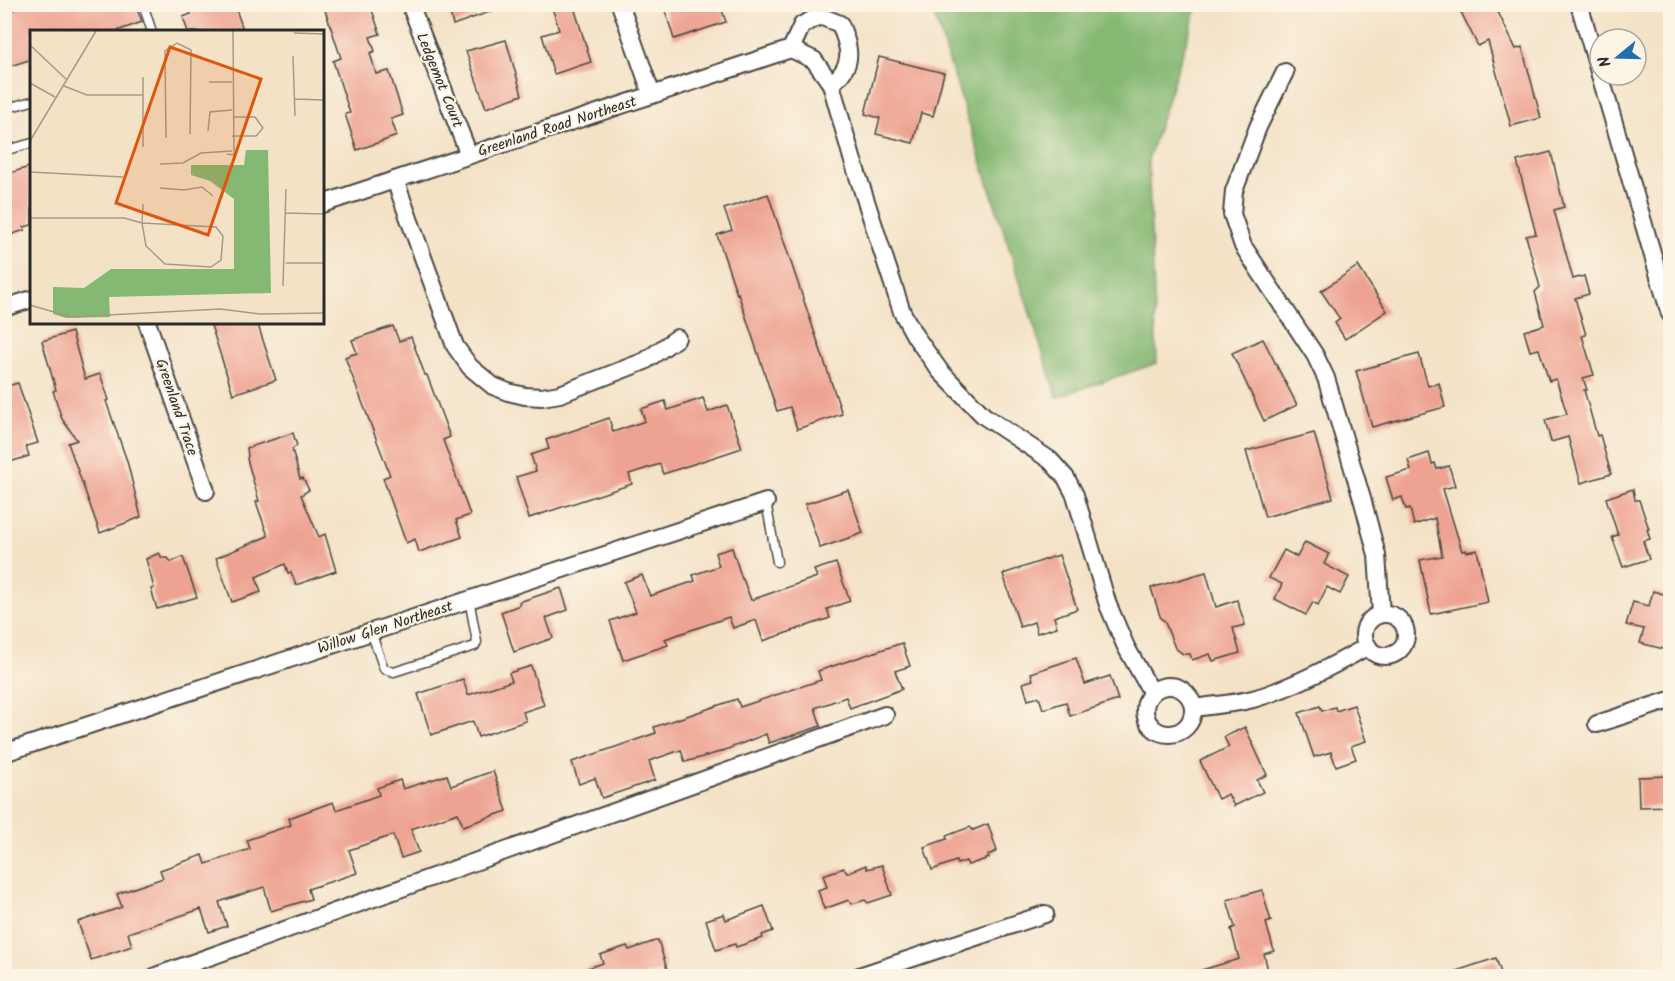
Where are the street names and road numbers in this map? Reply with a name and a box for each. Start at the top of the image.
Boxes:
street label: Ledgemot Court [409,29,469,132]
street label: Greenland Road Northeast [475,90,640,164]
street label: Greenland Trace [148,356,204,459]
street label: Willow Glen Northeast [315,595,456,661]

